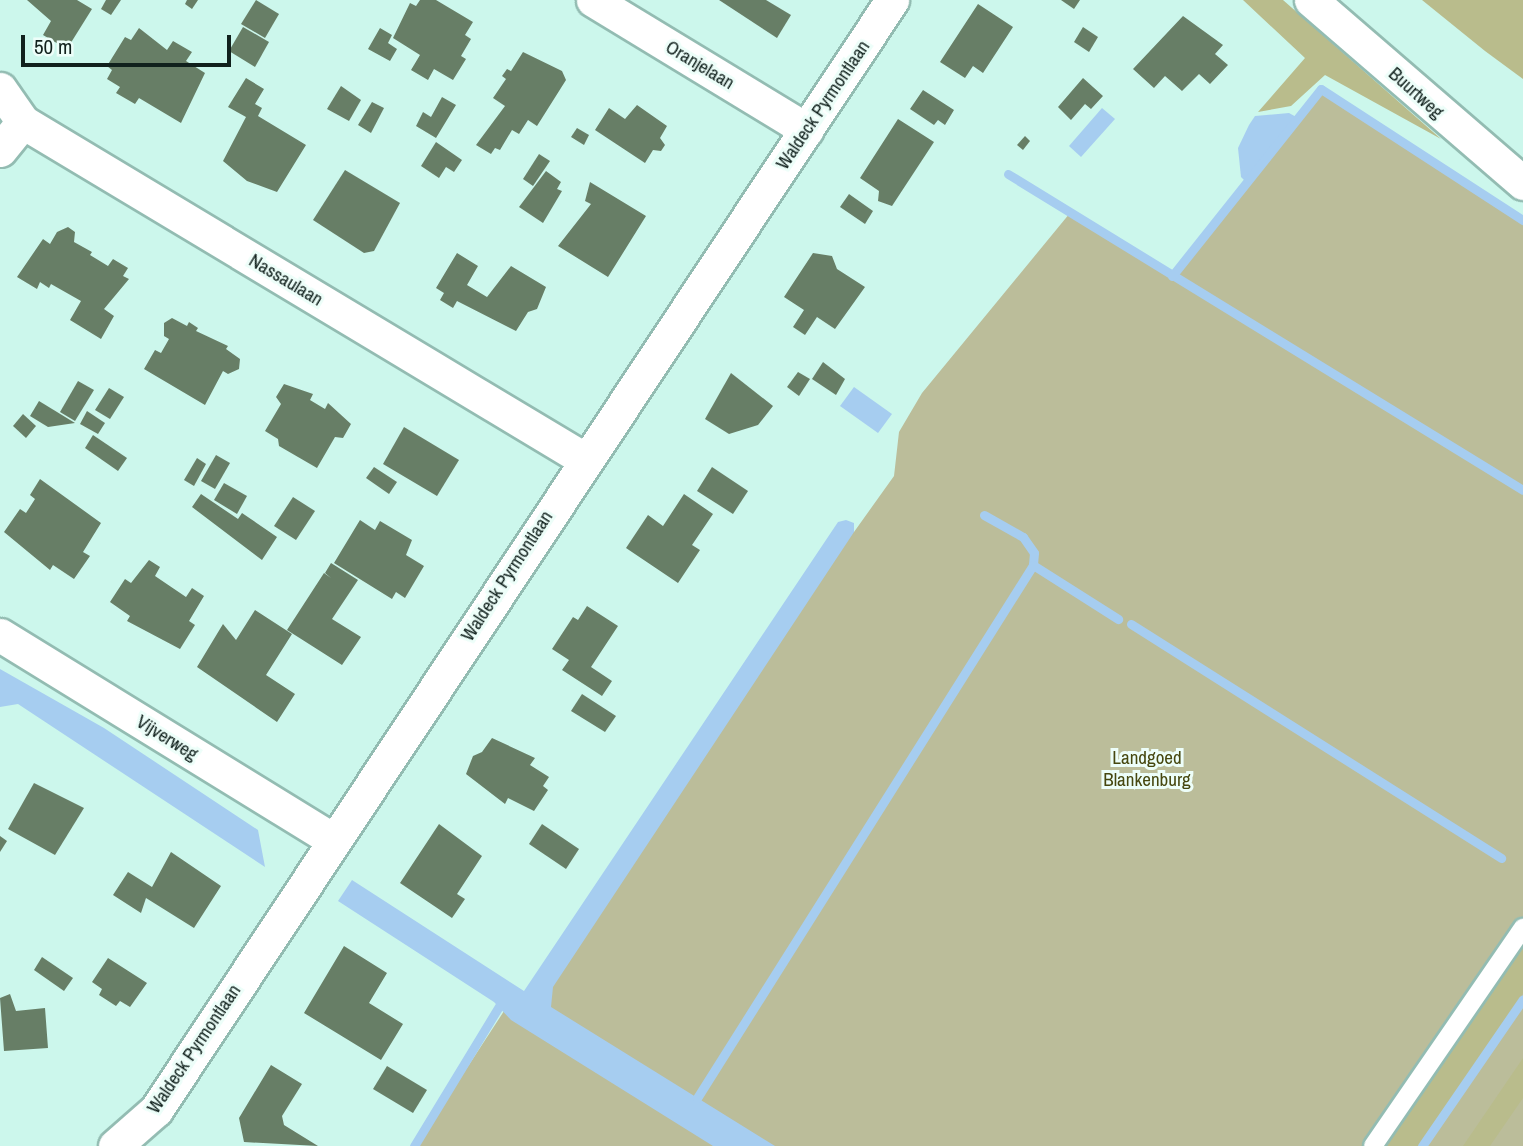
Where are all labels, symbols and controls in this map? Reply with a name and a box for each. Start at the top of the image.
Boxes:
scale bar [24,21,234,65]
text: 50 m [34,32,72,61]
street label: Oranjelaan [661,36,739,94]
street label: Waldeck Pyrmontlaan [771,36,875,174]
street label: Buurtweg [1384,63,1448,123]
street label: Nassaulaan [245,249,327,311]
street label: Waldeck Pyrmontlaan [456,506,558,646]
street label: Vijverweg [132,710,202,766]
park label: Landgoed Blankenburg [1103,747,1191,791]
street label: Waldeck Pyrmontlaan [142,980,246,1118]

